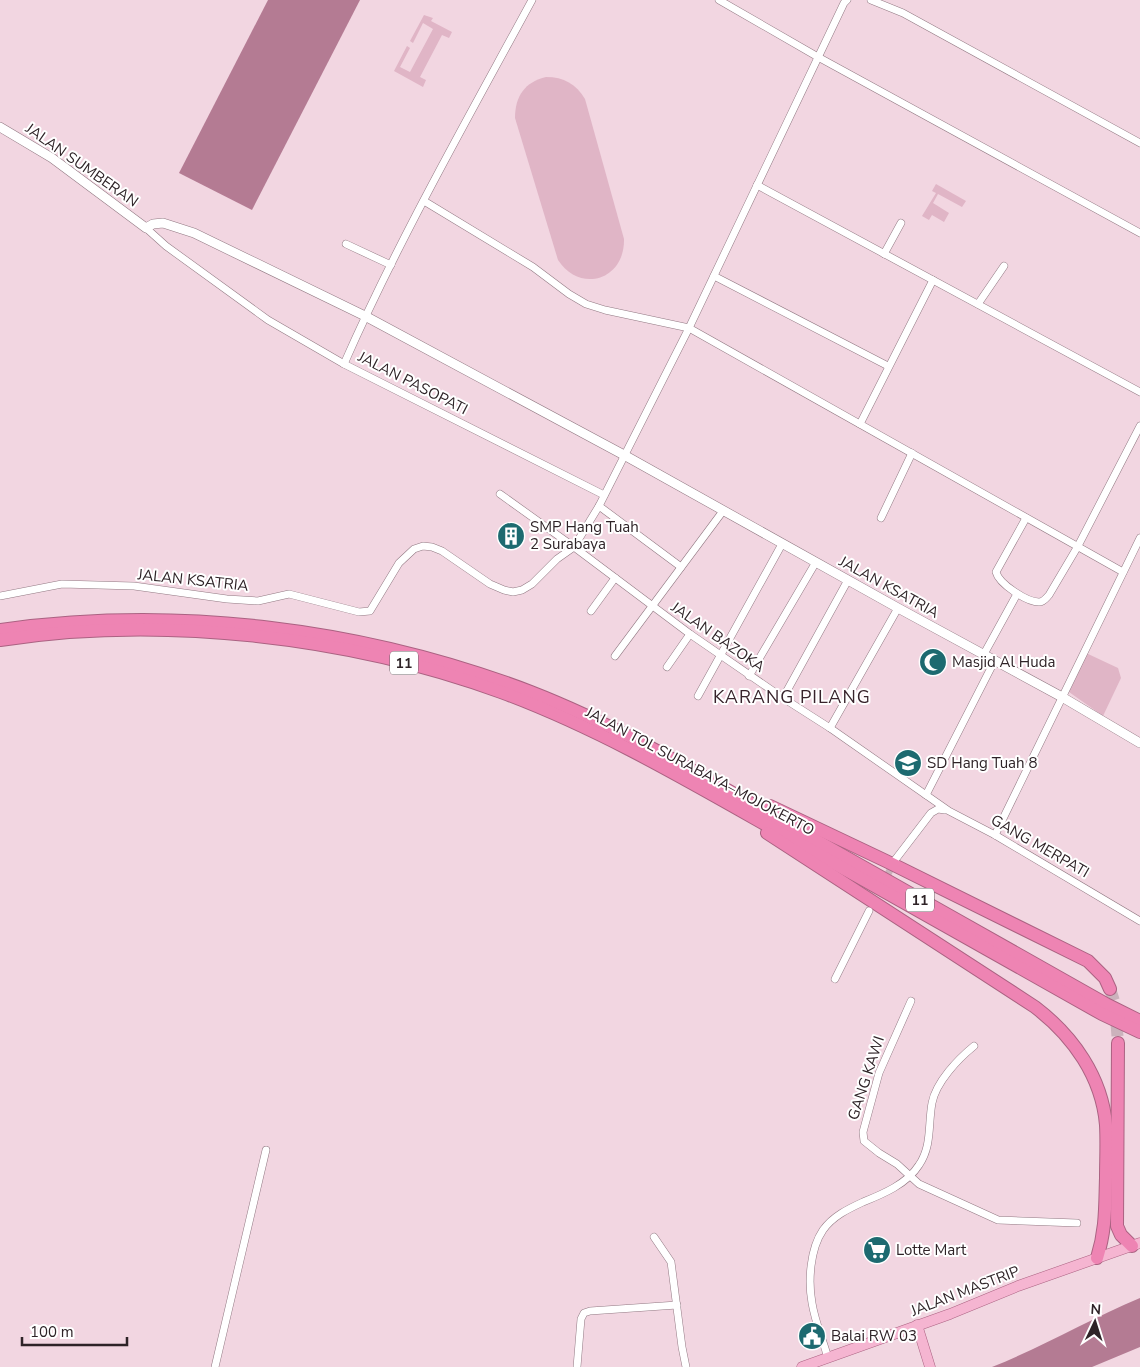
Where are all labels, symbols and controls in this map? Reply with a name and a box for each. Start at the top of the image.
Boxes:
street label: JALAN SUMBERAN [21,118,142,211]
street label: JALAN PASOPATI [354,346,471,419]
place label: SMP Hang Tuah 2 Surabaya [530,517,639,554]
building icon: SMP Hang Tuah 2 Surabaya [496,521,526,551]
street label: JALAN KSATRIA [835,551,943,623]
street label: JALAN KSATRIA [136,564,249,596]
street label: JALAN BAZOKA [666,597,769,677]
mosque icon: Masjid Al Huda [918,647,948,677]
road number: 11 [390,651,418,674]
place label: Masjid Al Huda [952,652,1055,672]
district label: KARANG PILANG [713,685,871,709]
street label: JALAN TOL SURABAYA–MOJOKERTO [581,702,818,840]
school or university icon: SD Hang Tuah 8 [893,748,923,778]
place label: SD Hang Tuah 8 [927,753,1037,773]
street label: GANG MERPATI [987,810,1093,882]
road number: 11 [906,888,934,912]
street label: GANG KAWI [843,1033,889,1123]
supermarket icon: Lotte Mart [862,1235,892,1265]
place label: Lotte Mart [896,1240,967,1260]
street label: JALAN MASTRIP [907,1261,1023,1321]
north arrow [1070,1297,1120,1347]
text: N [1090,1300,1102,1319]
scale bar [22,1314,128,1346]
public building icon: Balai RW 03 [797,1321,827,1351]
text: 100 m [30,1322,74,1342]
place label: Balai RW 03 [831,1326,917,1346]

